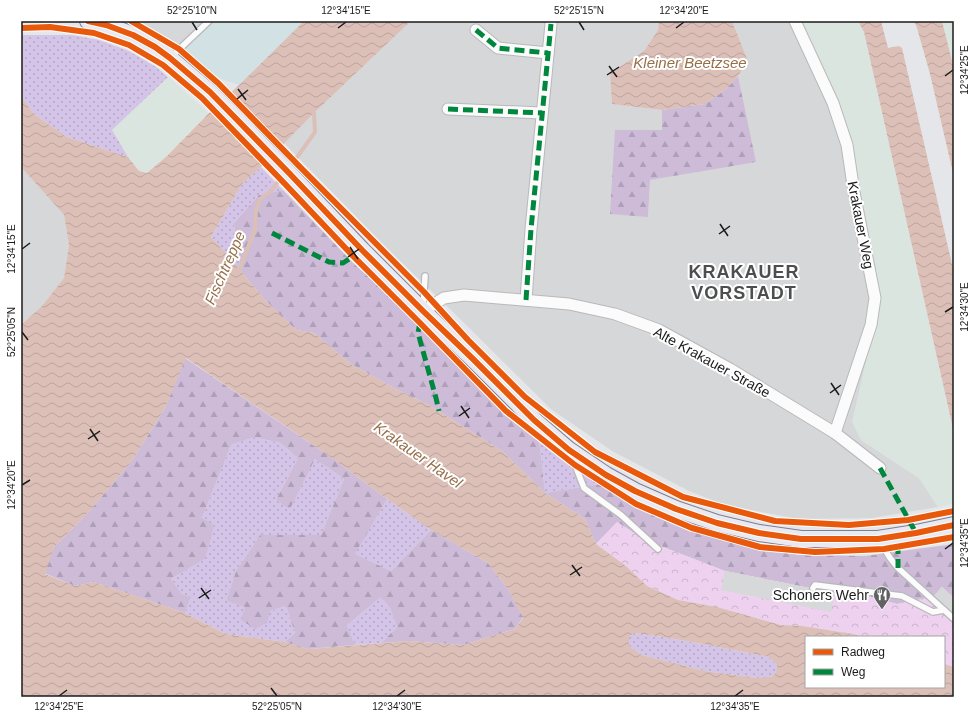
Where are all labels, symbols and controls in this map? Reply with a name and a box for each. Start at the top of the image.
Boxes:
text: 52°25'10"N [167,5,217,16]
text: 12°34'15"E [321,5,371,16]
text: 52°25'15"N [554,5,604,16]
text: 12°34'20"E [659,5,709,16]
text: 12°34'25"E [959,45,970,95]
water label: Kleiner Beetzsee [633,54,747,71]
street label: Krakauer Weg [845,180,877,270]
text: 12°34'15"E [6,224,17,274]
water label: Fischtreppe [201,229,248,307]
district label: KRAKAUER VORSTADT [689,262,800,303]
text: 12°34'30"E [959,282,970,332]
text: 52°25'05"N [6,307,17,357]
street label: Alte Krakauer Straße [651,323,773,401]
water label: Krakauer Havel [371,418,466,492]
text: 12°34'20"E [6,460,17,510]
text: 12°34'35"E [959,518,970,568]
restaurant icon: Schoners Wehr [872,585,892,610]
place label: Schoners Wehr [773,587,869,603]
legend [805,636,945,688]
text: Radweg [841,645,885,659]
text: Weg [841,665,865,679]
text: 12°34'25"E [34,701,84,712]
text: 52°25'05"N [252,701,302,712]
text: 12°34'30"E [372,701,422,712]
text: 12°34'35"E [710,701,760,712]

